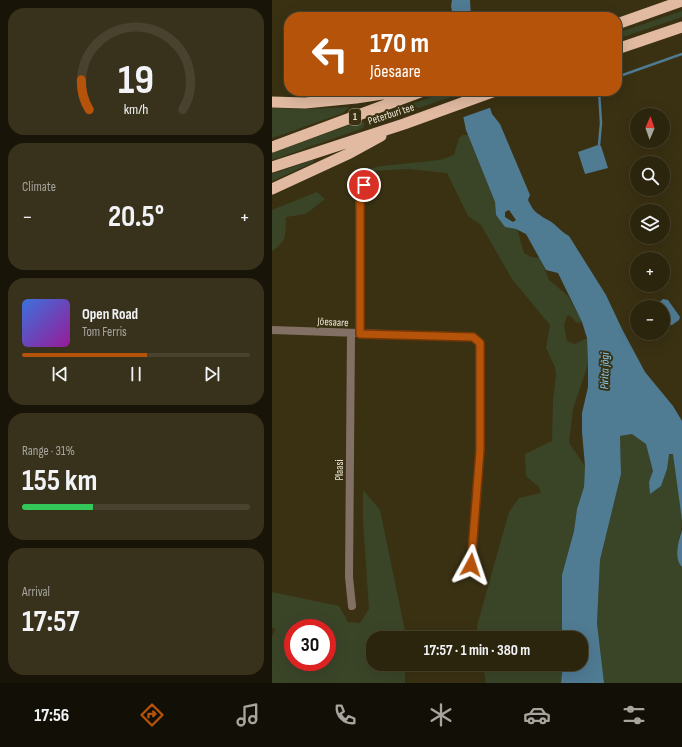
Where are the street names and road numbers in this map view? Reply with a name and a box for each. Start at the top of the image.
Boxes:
street label: Peterburi tee [366,100,416,128]
road number: 1 [349,109,361,125]
street label: Jõesaare [316,315,349,329]
street label: Plaasi [333,459,346,481]

